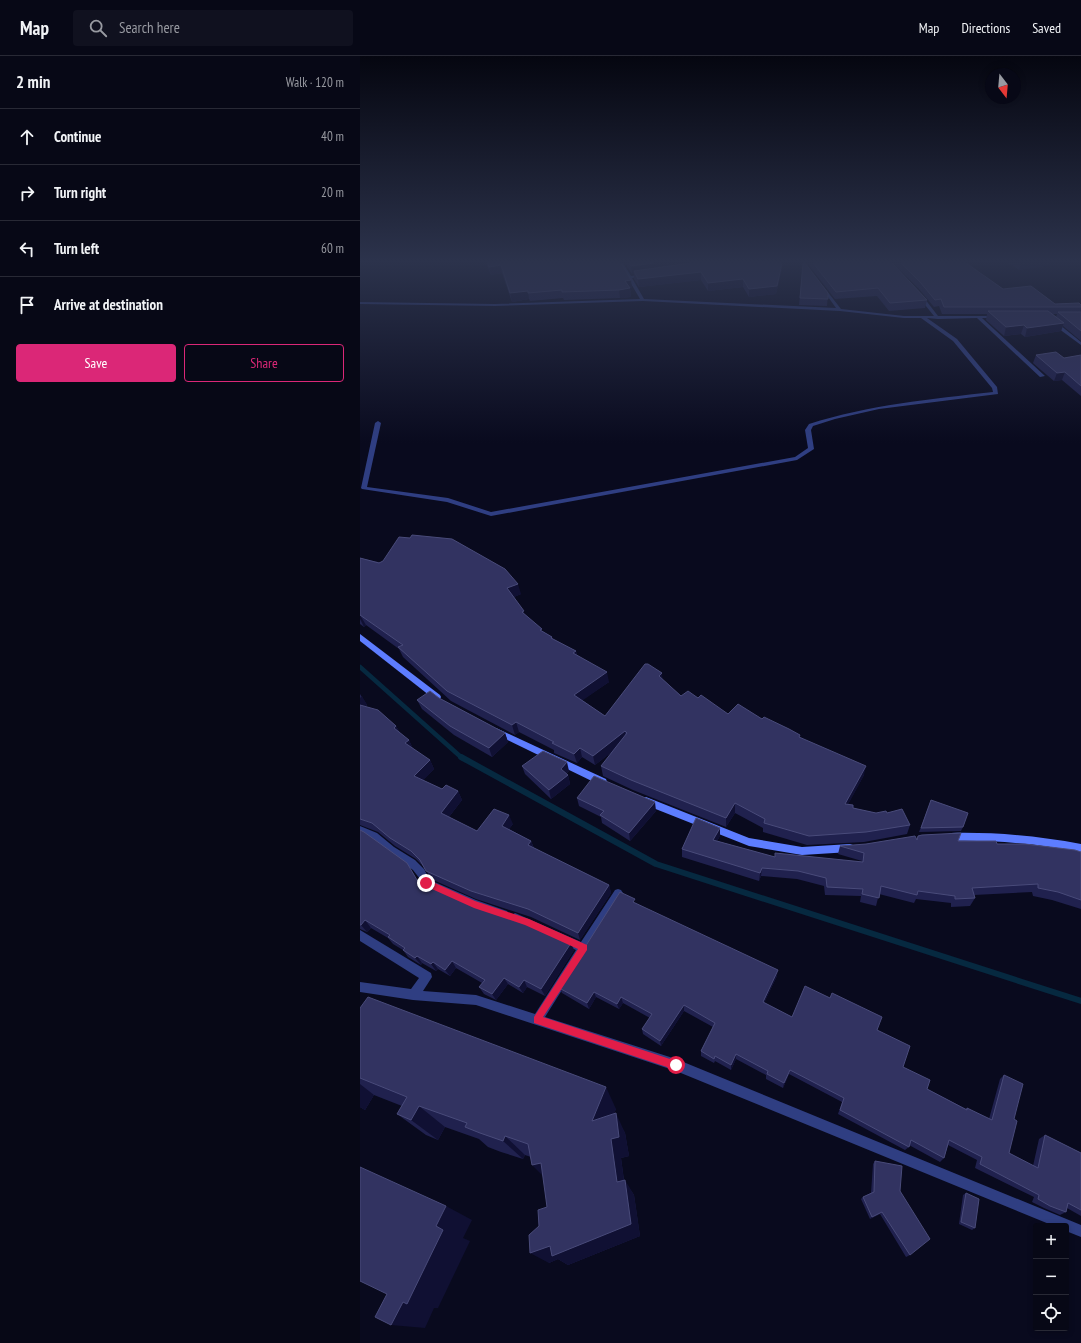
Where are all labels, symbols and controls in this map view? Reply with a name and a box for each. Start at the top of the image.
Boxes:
search box [73,10,353,46]
text: Map [20,16,49,40]
icon: search [87,17,109,39]
text: Search here [119,18,180,37]
text: Map [919,19,939,37]
text: Directions [961,19,1010,37]
text: Saved [1032,19,1061,37]
north arrow [985,68,1021,104]
text: 2 min [16,71,50,93]
text: Walk · 120 m [286,74,344,91]
icon: ahead [16,126,38,148]
text: Continue [54,127,101,146]
text: 40 m [321,128,344,145]
icon: right [16,182,38,204]
text: Turn right [54,183,106,202]
text: 20 m [321,184,344,201]
icon: left [16,238,38,260]
text: Turn left [54,239,99,258]
text: 60 m [321,240,344,257]
icon: arrive [16,294,38,316]
text: Arrive at destination [54,295,163,314]
button: Save [16,344,176,382]
button: Share [184,344,344,382]
route end [417,874,435,892]
route start [667,1056,685,1074]
map controls [1033,1223,1069,1331]
button: + [1033,1223,1069,1259]
button: − [1033,1259,1069,1295]
button: locate [1033,1295,1069,1331]

